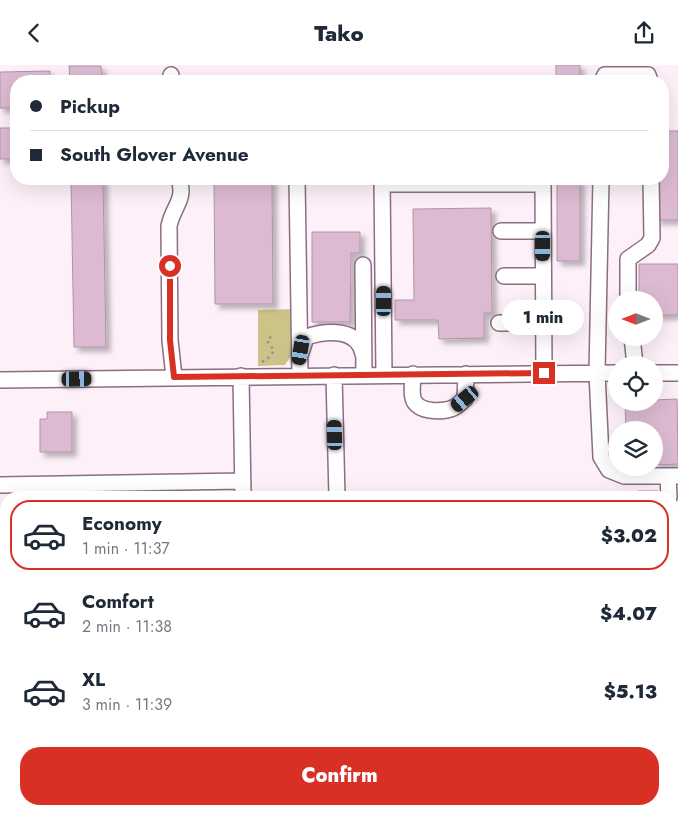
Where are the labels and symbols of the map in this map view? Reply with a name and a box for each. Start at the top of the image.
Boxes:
car [535,231,550,261]
route start [159,255,181,277]
car [376,286,391,316]
north arrow [608,291,662,346]
callout: 1 min [503,301,585,335]
car [291,334,310,366]
route end [533,362,555,384]
car [61,371,92,387]
car [448,384,481,414]
car [326,420,343,450]

